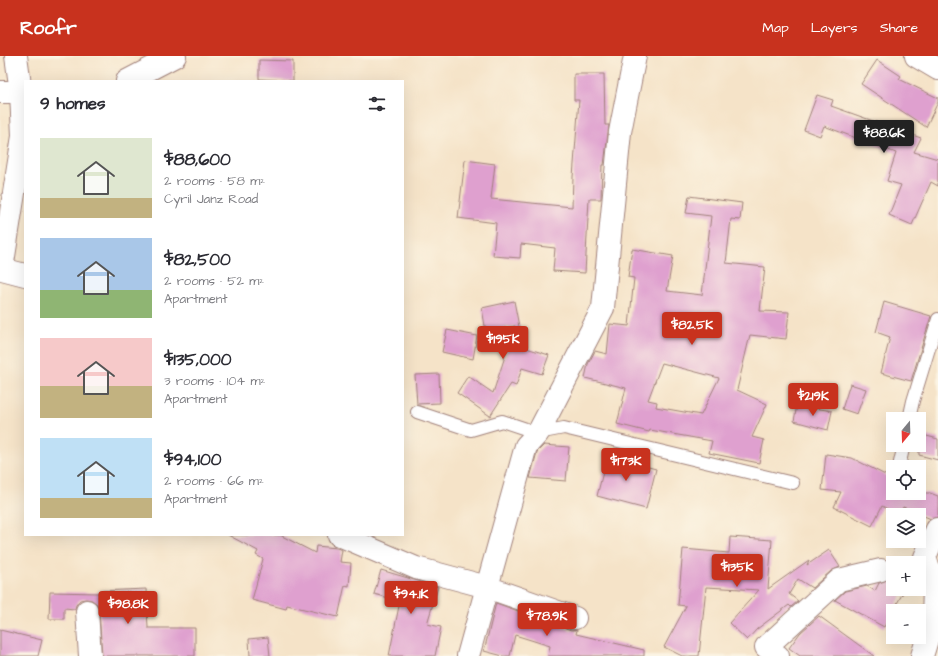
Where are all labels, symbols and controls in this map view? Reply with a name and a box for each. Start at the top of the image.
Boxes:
text: Roofr [20,15,77,42]
text: Map [762,18,789,38]
text: Layers [811,18,858,38]
text: Share [880,18,918,38]
text: 9 homes [40,92,105,116]
icon: filters [366,93,388,115]
pin: $88.6K [851,120,917,154]
text: $88.6K [863,124,905,142]
text: $88,600 [164,148,231,172]
icon: home [72,154,120,202]
text: 2 rooms · 58 m² [164,172,265,190]
text: Cyril Janz Road [164,190,258,208]
text: $82,500 [164,248,231,272]
icon: home [72,254,120,302]
text: 2 rooms · 52 m² [164,272,264,290]
text: Apartment [164,290,228,308]
pin: $82.5K [659,312,725,346]
text: $82.5K [671,316,713,334]
pin: $195K [475,326,531,360]
text: $195K [486,330,520,348]
text: $135,000 [164,348,232,372]
icon: home [72,354,120,402]
text: 3 rooms · 104 m² [164,372,265,390]
pin: $219K [785,383,841,417]
text: $219K [797,387,829,405]
text: Apartment [164,390,228,408]
north arrow [886,412,926,452]
map controls [886,412,926,644]
text: $94,100 [164,448,221,472]
pin: $173K [598,448,654,482]
text: $173K [610,452,642,470]
icon: home [72,454,120,502]
button: locate [886,460,926,500]
text: 2 rooms · 66 m² [164,472,264,490]
text: Apartment [164,490,228,508]
button: layers [886,508,926,548]
pin: $135K [709,554,765,588]
button: + [886,556,926,596]
text: $135K [721,558,753,576]
pin: $94.1K [378,581,444,615]
text: $94.1K [394,585,428,603]
pin: $98.8K [95,591,161,625]
text: $98.8K [107,595,149,613]
pin: $78.9K [514,603,580,637]
button: − [886,604,926,644]
text: $78.9K [527,607,567,625]

